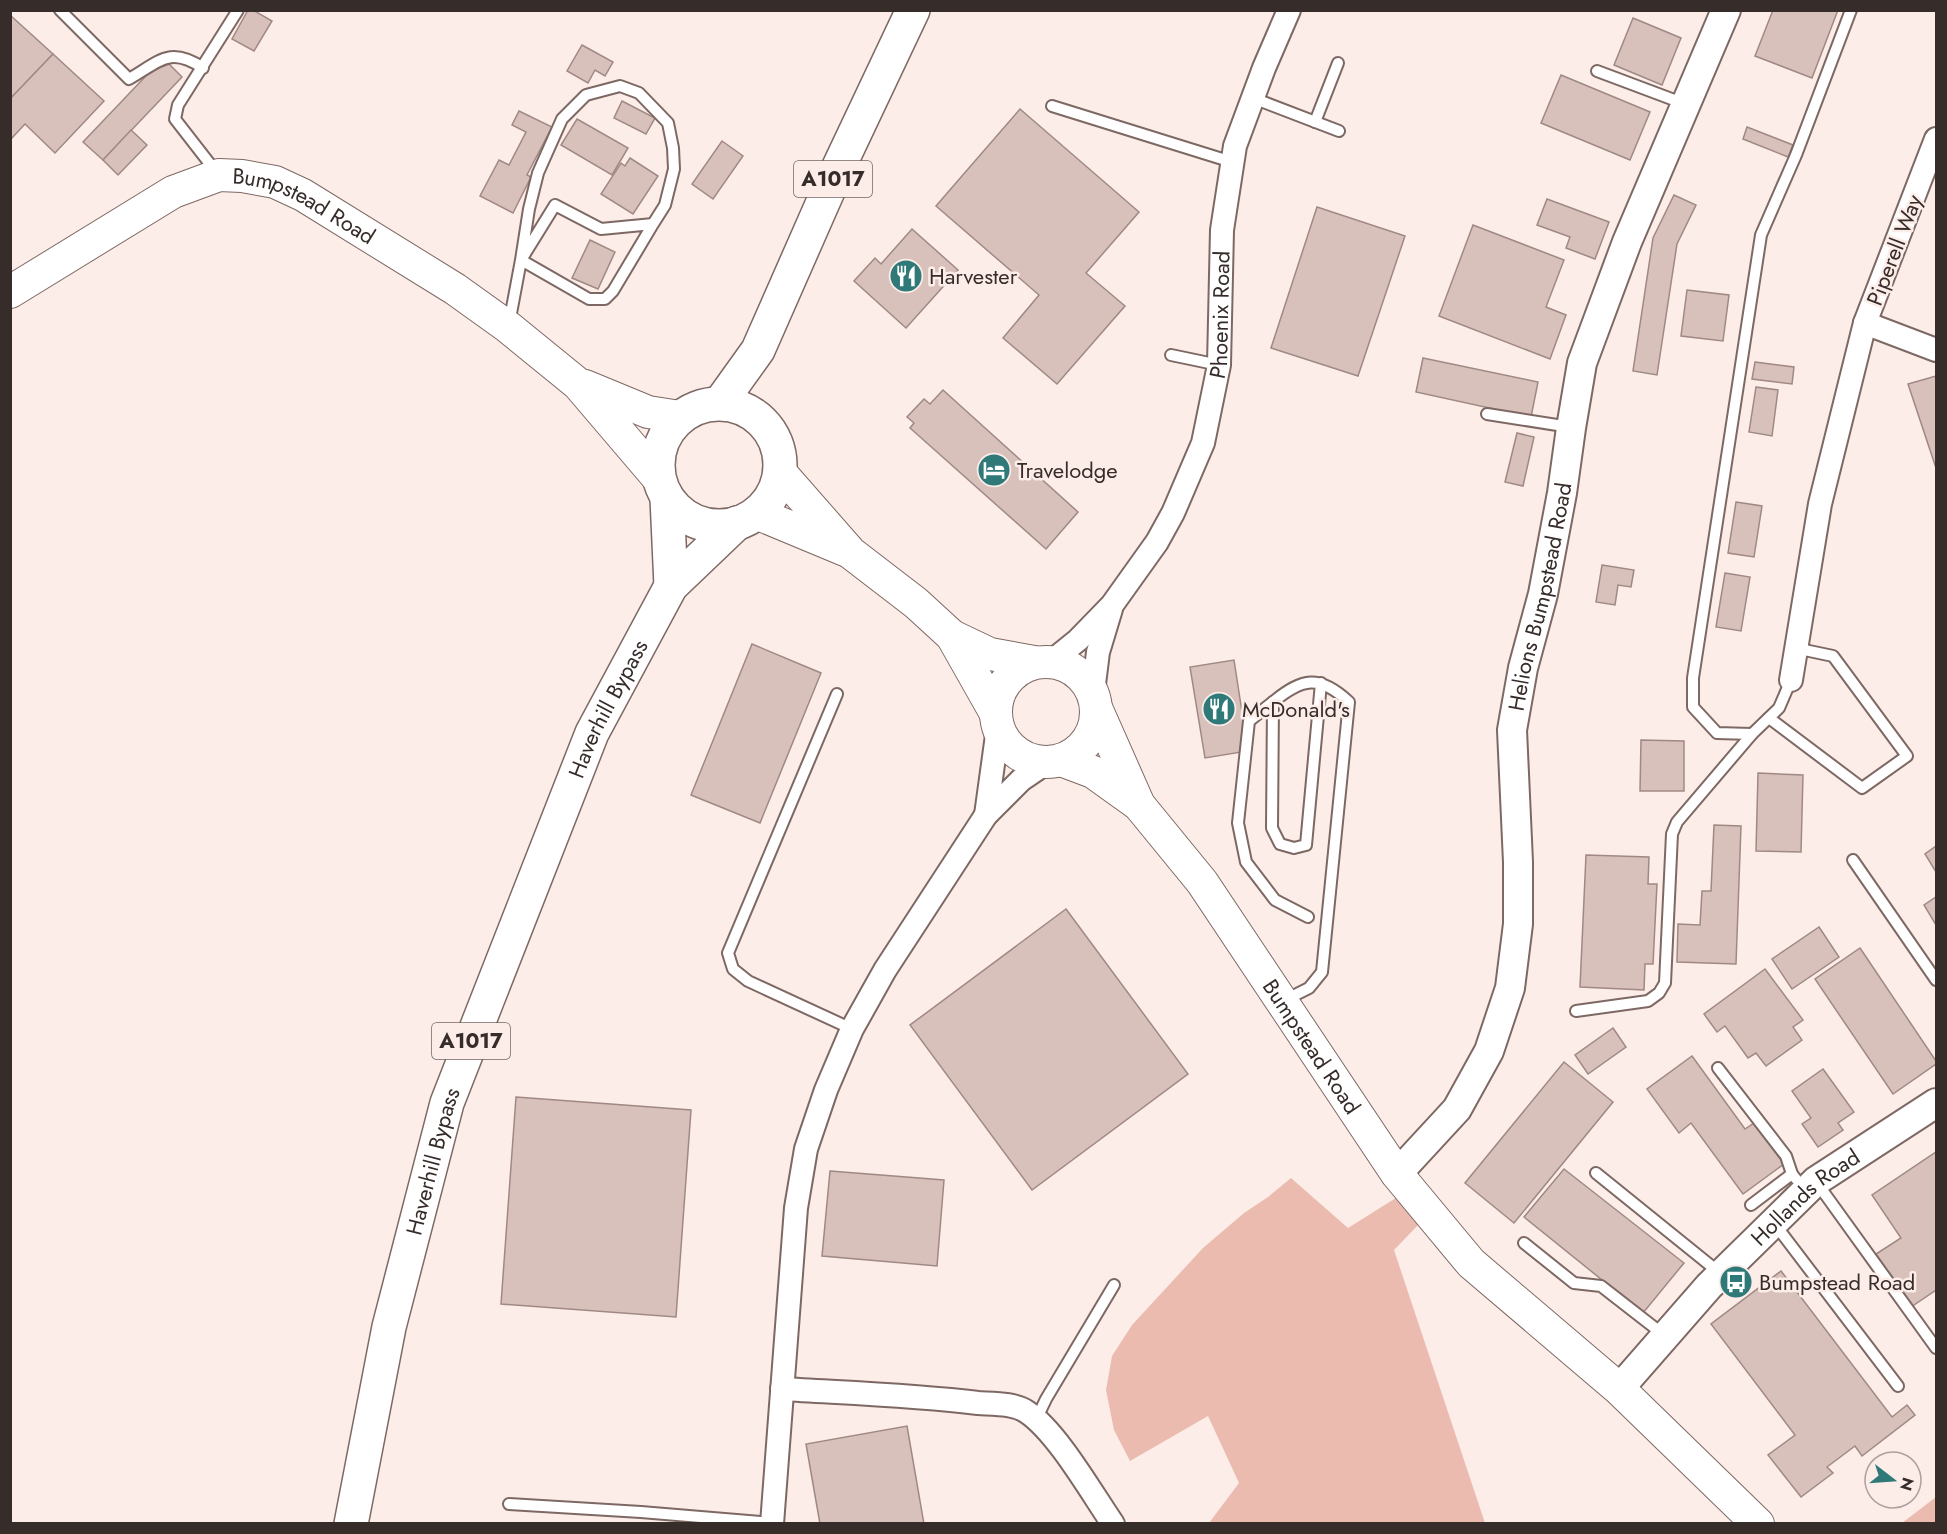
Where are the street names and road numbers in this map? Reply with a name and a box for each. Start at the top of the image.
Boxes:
street label: Bumpstead Road [232,160,382,252]
road number: A1017 [794,161,872,197]
street label: Piperell Way [1858,190,1930,310]
street label: Phoenix Road [1201,250,1238,381]
street label: Helions Bumpstead Road [1500,480,1579,713]
street label: Haverhill Bypass [560,633,656,783]
street label: Bumpstead Road [1255,973,1369,1120]
road number: A1017 [432,1023,510,1059]
street label: Haverhill Bypass [397,1082,468,1238]
street label: Hollands Road [1743,1141,1866,1253]

